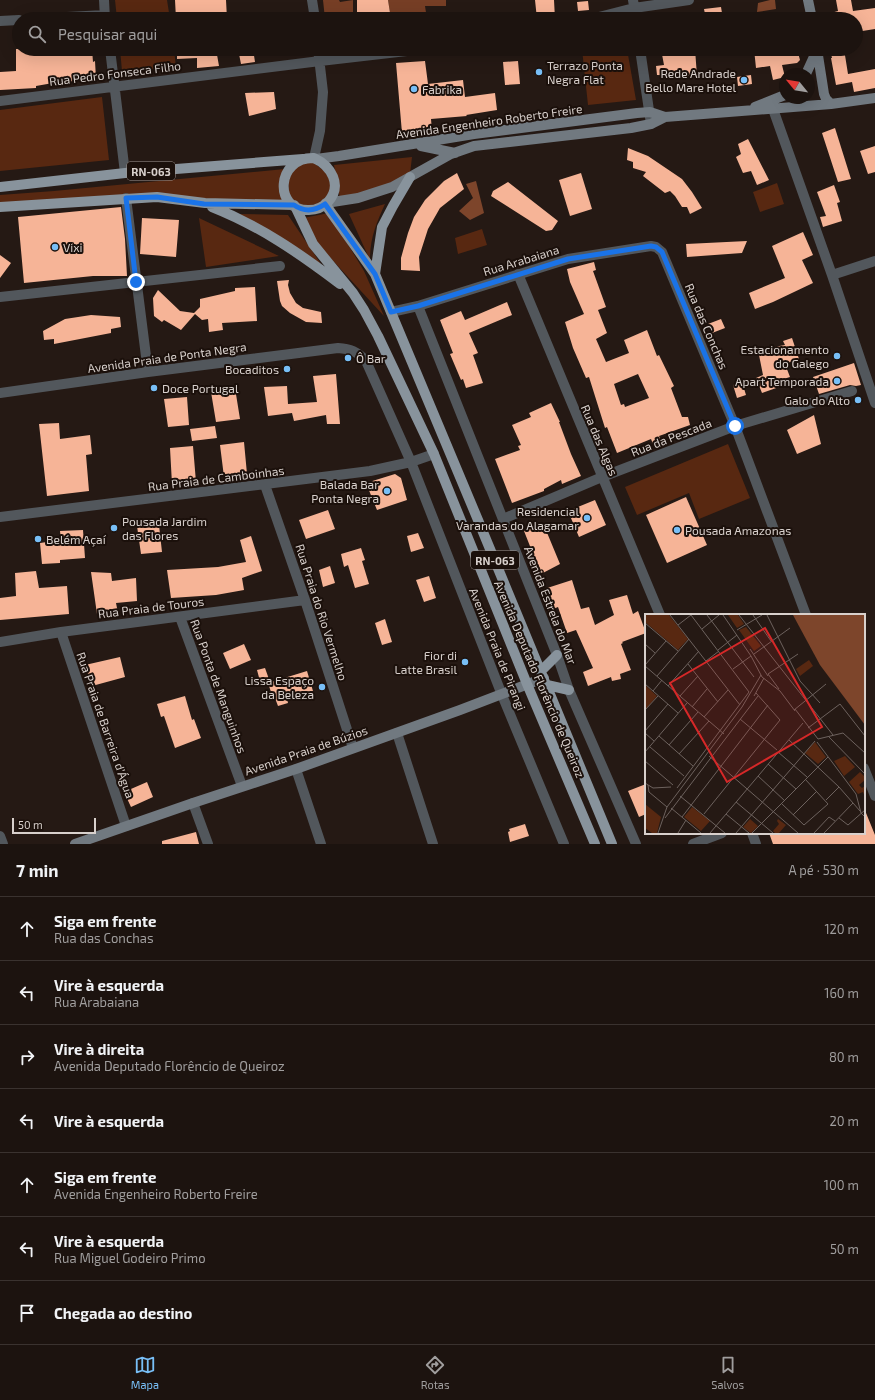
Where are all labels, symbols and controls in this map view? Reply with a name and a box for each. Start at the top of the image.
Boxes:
search box [12,12,863,56]
icon: search [26,23,48,45]
text: Pesquisar aqui [58,25,157,43]
street label: Rua Pedro Fonseca Filho [48,58,182,88]
place label: Terrazo Ponta Negra Flat [547,58,623,86]
place label: Rede Andrade Bello Mare Hotel [645,66,736,94]
marker: Terrazo Ponta Negra Flat [534,67,544,77]
north arrow [779,68,815,104]
marker: Rede Andrade Bello Mare Hotel [739,75,749,85]
place label: Fabrika [422,82,462,96]
marker: Fabrika [409,84,419,94]
street label: Avenida Engenheiro Roberto Freire [395,101,583,141]
road number: RN-063 [127,162,175,180]
place label: Vixi [63,240,83,254]
marker: Vixi [50,242,60,252]
street label: Rua Arabaiana [481,242,561,278]
route end [127,273,145,291]
street label: Rua das Conchas [683,281,731,371]
street label: Avenida Praia de Ponta Negra [87,339,247,375]
place label: Estacionamento do Galego [740,342,829,370]
place label: Ô Bar [356,351,386,365]
marker: Estacionamento do Galego [832,351,842,361]
marker: Ô Bar [343,353,353,363]
place label: Bocaditos [225,362,279,376]
marker: Bocaditos [282,364,292,374]
place label: Apart Temporada [735,374,829,388]
marker: Apart Temporada [832,376,842,386]
place label: Doce Portugal [162,381,239,395]
marker: Doce Portugal [149,383,159,393]
place label: Galo do Alto [784,393,850,407]
marker: Galo do Alto [853,395,863,405]
street label: Rua das Algas [579,402,621,478]
street label: Rua da Pescada [629,415,713,459]
route start [726,417,744,435]
street label: Rua Praia de Camboinhas [147,463,285,493]
place label: Balada Bar Ponta Negra [311,477,379,505]
marker: Balada Bar Ponta Negra [382,486,392,496]
place label: Residencial Varandas do Alagamar [456,504,579,532]
marker: Residencial Varandas do Alagamar [582,513,592,523]
place label: Pousada Jardim das Flores [122,514,207,542]
marker: Pousada Jardim das Flores [109,523,119,533]
place label: Pousada Amazonas [685,523,791,537]
marker: Pousada Amazonas [672,525,682,535]
place label: Belém Açaí [46,532,107,547]
marker: Belém Açaí [33,534,43,544]
street label: Rua Praia do Rio Vermelho [293,542,351,682]
street label: Avenida Estrela do Mar [522,544,580,666]
road number: RN-063 [471,551,519,569]
street label: Avenida Deputado Florêncio de Queiroz [491,578,588,780]
street label: Avenida Praia de Pirangi [467,586,529,712]
street label: Rua Praia de Touros [97,594,205,620]
inset map [645,614,865,834]
street label: Rua Ponta de Manguinhos [188,617,250,755]
place label: Fior di Latte Brasil [395,648,457,676]
street label: Rua Praia de Barreira d'Água [74,650,138,800]
marker: Fior di Latte Brasil [460,657,470,667]
place label: Lissa Espaço da Beleza [244,673,314,701]
marker: Lissa Espaço da Beleza [317,682,327,692]
street label: Avenida Praia de Búzios [243,722,369,778]
scale bar [12,816,96,835]
text: 50 m [18,818,43,831]
text: 7 min [16,860,59,880]
text: A pé · 530 m [789,862,859,878]
text: Siga em frente [54,912,156,930]
icon: ahead [16,918,38,940]
text: 120 m [824,921,859,937]
text: Rua das Conchas [54,930,154,946]
text: Vire à esquerda [54,976,164,994]
icon: left [16,982,38,1004]
text: 160 m [824,985,859,1001]
text: Rua Arabaiana [54,994,139,1010]
text: Vire à direita [54,1040,144,1058]
icon: right [16,1046,38,1068]
text: 80 m [829,1049,859,1065]
text: Avenida Deputado Florêncio de Queiroz [54,1058,285,1074]
icon: left [16,1110,38,1132]
text: Vire à esquerda [54,1112,164,1130]
text: 20 m [830,1113,859,1129]
text: Siga em frente [54,1168,156,1186]
icon: ahead [16,1174,38,1196]
text: 100 m [824,1177,859,1193]
text: Avenida Engenheiro Roberto Freire [54,1186,258,1202]
text: Vire à esquerda [54,1232,164,1250]
icon: left [16,1238,38,1260]
text: 50 m [830,1241,859,1257]
text: Rua Miguel Godeiro Primo [54,1250,206,1266]
icon: arrive [16,1302,38,1324]
text: Chegada ao destino [54,1304,192,1322]
tab: Mapa [131,1354,159,1391]
tab: Rotas [421,1354,450,1391]
tab: Salvos [711,1354,744,1391]

